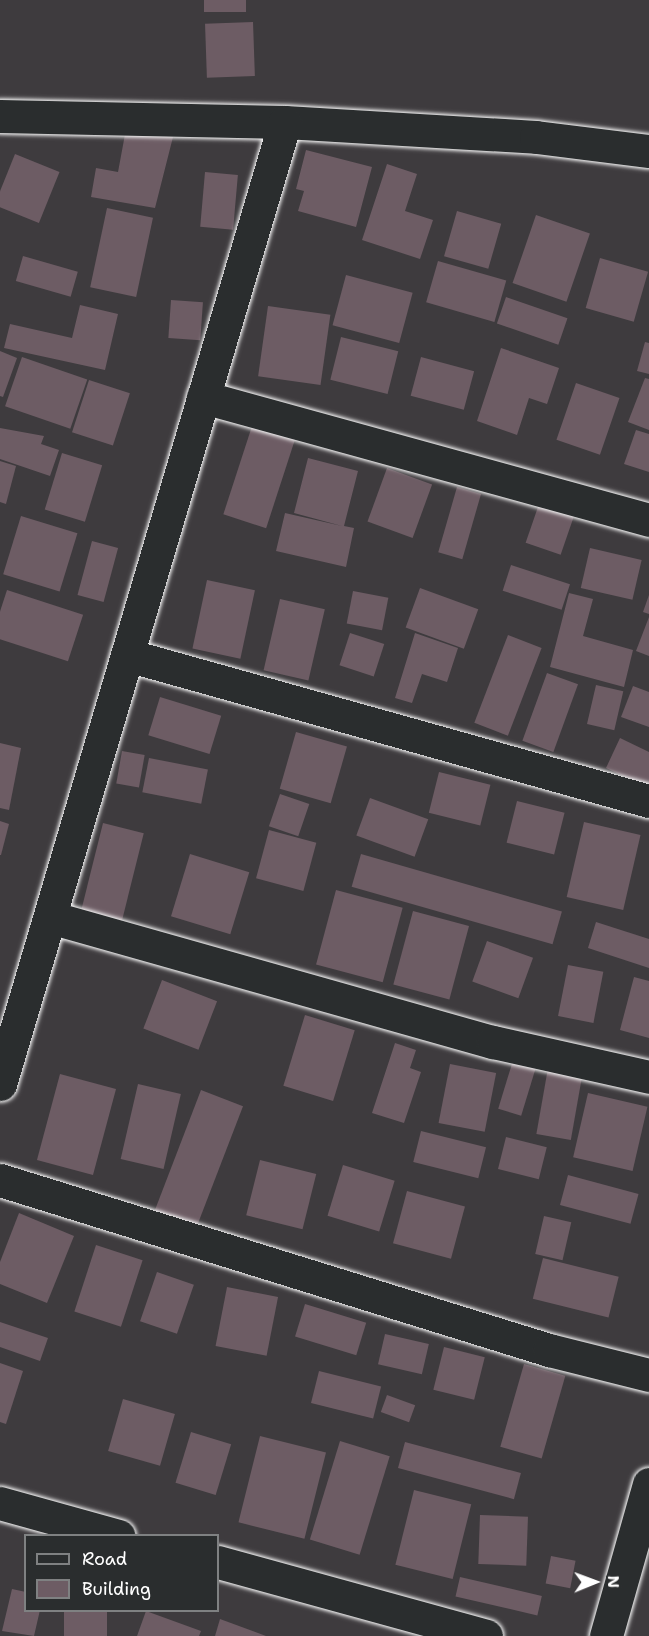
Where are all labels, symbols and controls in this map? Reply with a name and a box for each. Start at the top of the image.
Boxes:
legend [24,1534,219,1612]
text: Road [82,1547,127,1571]
north arrow [565,1552,625,1612]
text: N [603,1575,624,1588]
text: Building [82,1577,151,1601]

